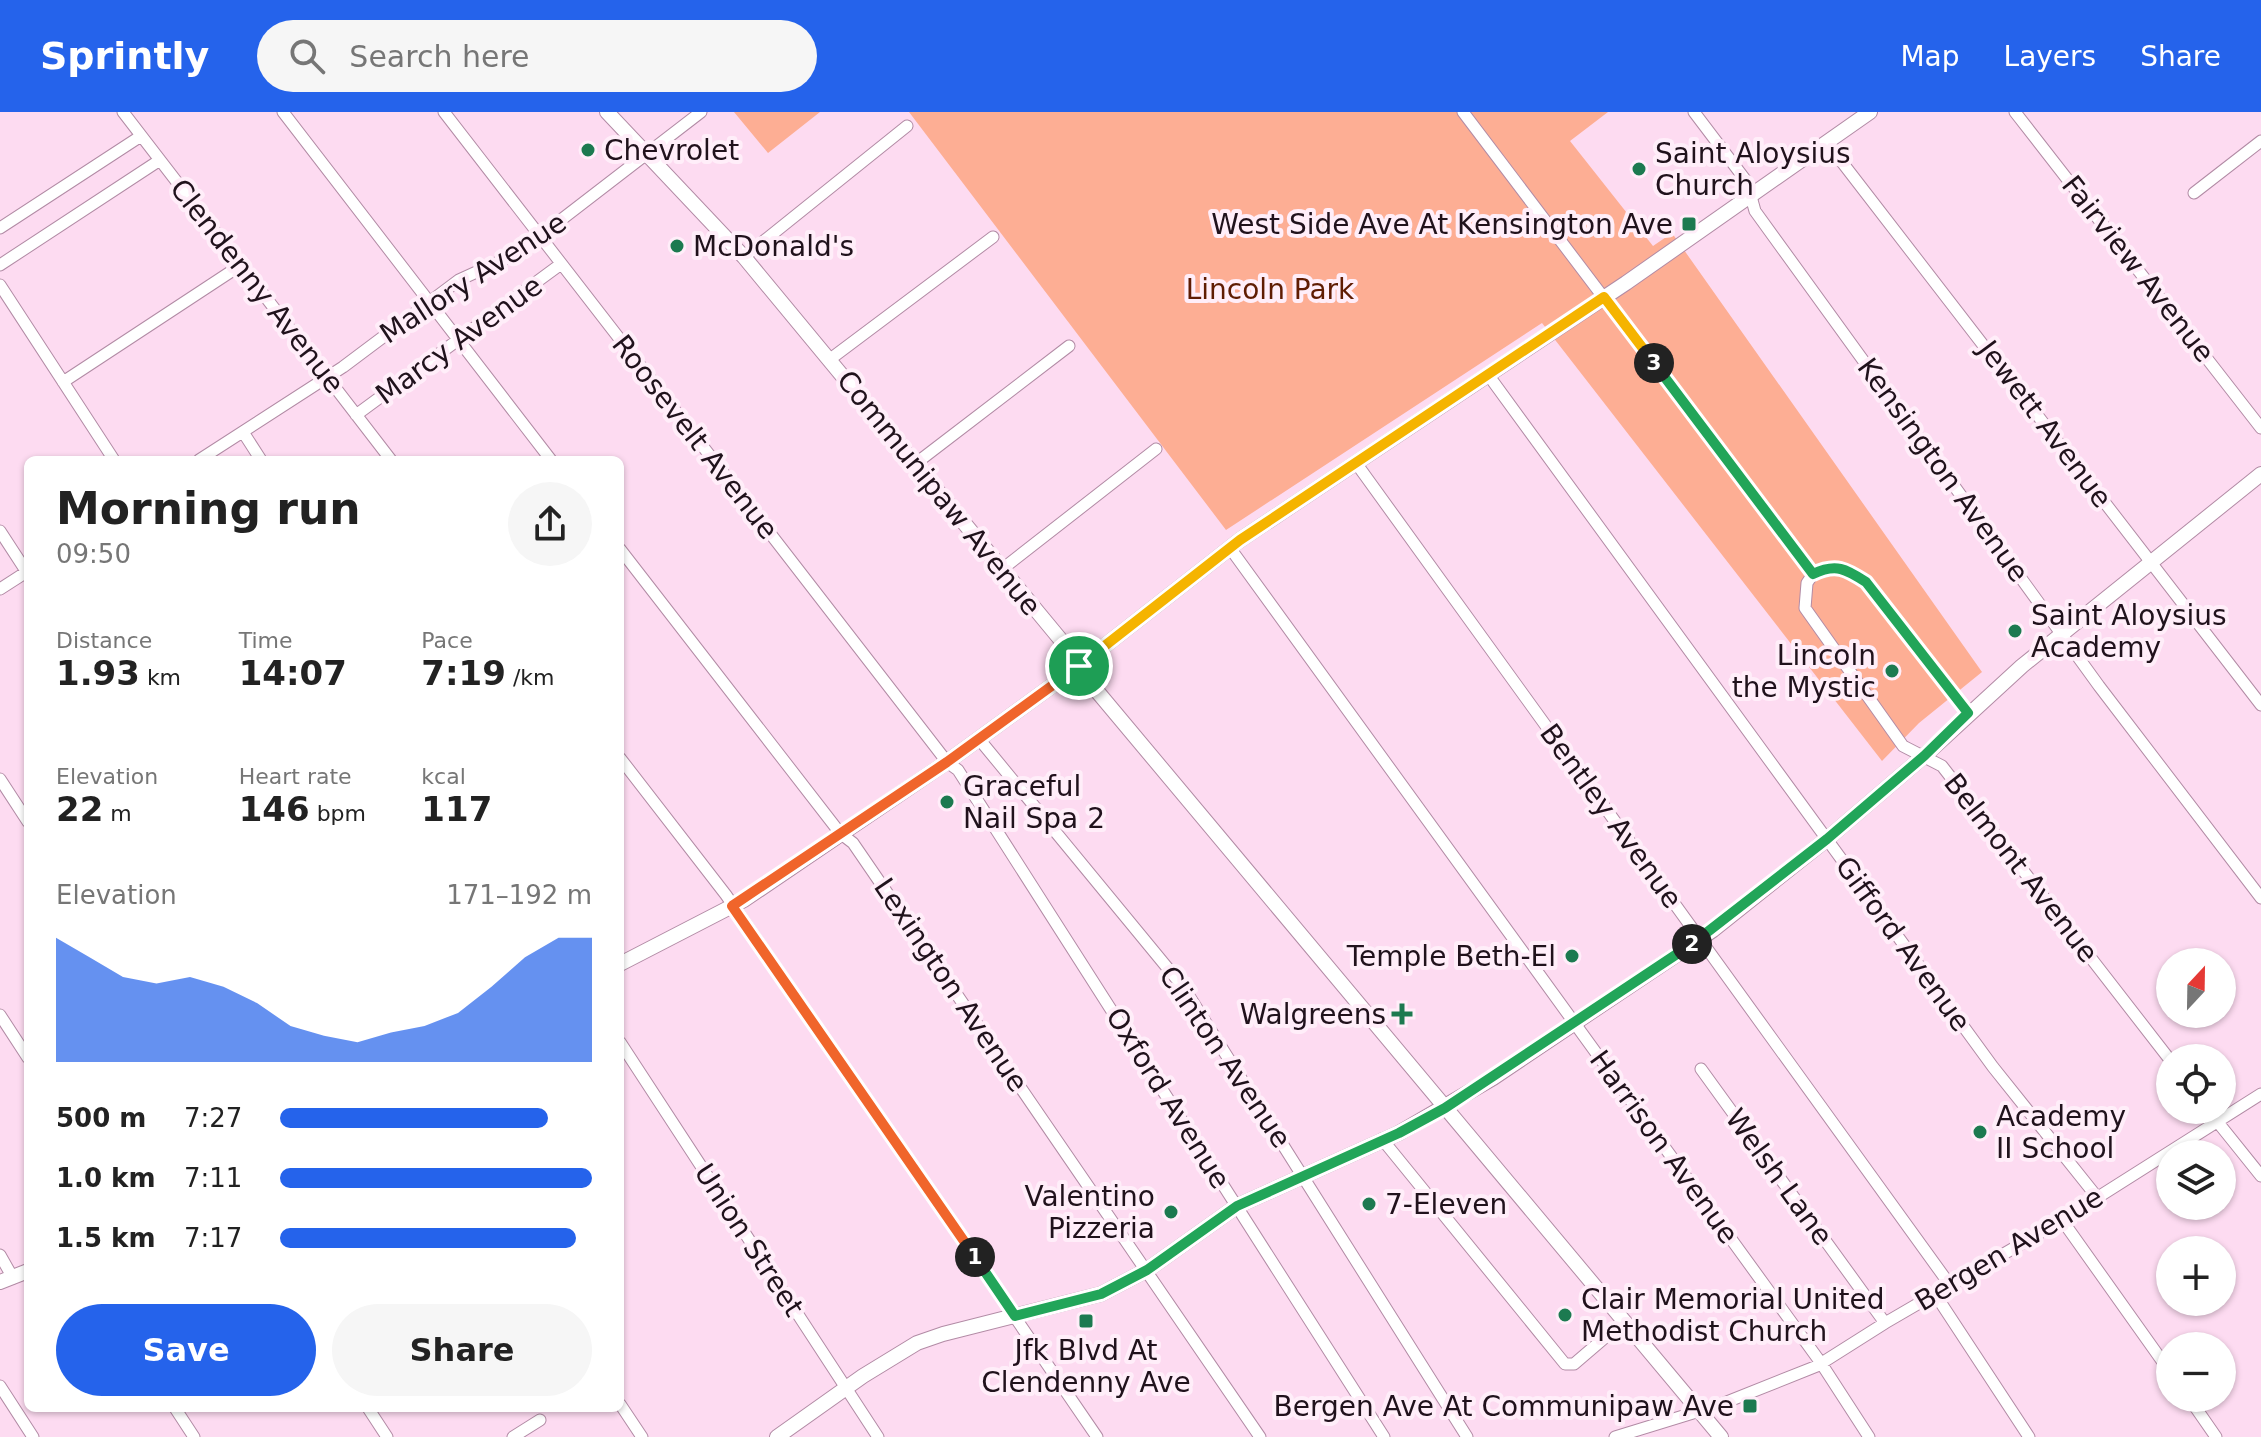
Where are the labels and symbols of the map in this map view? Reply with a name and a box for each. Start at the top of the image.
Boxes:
place label: Chevrolet [604,134,739,167]
place label: Saint Aloysius Church [1655,137,1851,202]
marker: Chevrolet [579,141,597,159]
marker: Saint Aloysius Church [1630,160,1648,178]
street label: Fairview Avenue [2055,169,2221,369]
street label: Clendenny Avenue [163,172,351,400]
street label: Mallory Avenue [374,206,572,350]
place label: West Side Ave At Kensington Ave [1211,208,1673,241]
marker: West Side Ave At Kensington Ave [1680,215,1698,233]
place label: McDonald's [693,230,854,263]
marker: McDonald's [668,237,686,255]
street label: Marcy Avenue [370,269,548,411]
park label: Lincoln Park [1186,273,1355,306]
street label: Roosevelt Avenue [605,328,785,546]
street label: Jewett Avenue [1970,332,2119,514]
pin: 3 [1634,343,1674,383]
street label: Kensington Avenue [1851,352,2035,588]
street label: Communipaw Avenue [830,364,1048,622]
place label: Saint Aloysius Academy [2031,599,2227,664]
marker: Saint Aloysius Academy [2006,622,2024,640]
pin [1045,632,1113,700]
place label: Lincoln the Mystic [1732,639,1876,704]
marker: Lincoln the Mystic [1883,662,1901,680]
street label: Bentley Avenue [1533,717,1689,915]
street label: Belmont Avenue [1937,767,2105,969]
place label: Graceful Nail Spa 2 [963,770,1105,835]
marker: Graceful Nail Spa 2 [938,793,956,811]
street label: Gifford Avenue [1829,850,1977,1038]
street label: Lexington Avenue [867,872,1035,1098]
pin: 2 [1672,924,1712,964]
place label: Temple Beth-El [1346,940,1556,973]
marker: Temple Beth-El [1563,947,1581,965]
north arrow [2156,948,2236,1028]
street label: Clinton Avenue [1152,960,1298,1154]
place label: Walgreens [1240,998,1386,1031]
street label: Oxford Avenue [1099,1001,1237,1195]
marker: Walgreens [1393,1005,1411,1023]
street label: Harrison Avenue [1583,1044,1745,1250]
place label: Academy II School [1996,1100,2126,1165]
street label: Welsh Lane [1719,1103,1839,1251]
marker: Academy II School [1971,1123,1989,1141]
street label: Union Street [688,1158,810,1322]
place label: Valentino Pizzeria [1024,1180,1155,1245]
street label: Bergen Avenue [1909,1180,2109,1318]
place label: 7-Eleven [1385,1188,1507,1221]
marker: 7-Eleven [1360,1195,1378,1213]
marker: Valentino Pizzeria [1162,1203,1180,1221]
pin: 1 [955,1237,995,1277]
place label: Clair Memorial United Methodist Church [1581,1283,1885,1348]
marker: Clair Memorial United Methodist Church [1556,1306,1574,1324]
marker: Jfk Blvd At Clendenny Ave [1077,1312,1095,1330]
place label: Jfk Blvd At Clendenny Ave [981,1334,1191,1399]
place label: Bergen Ave At Communipaw Ave [1274,1390,1734,1423]
marker: Bergen Ave At Communipaw Ave [1741,1397,1759,1415]

